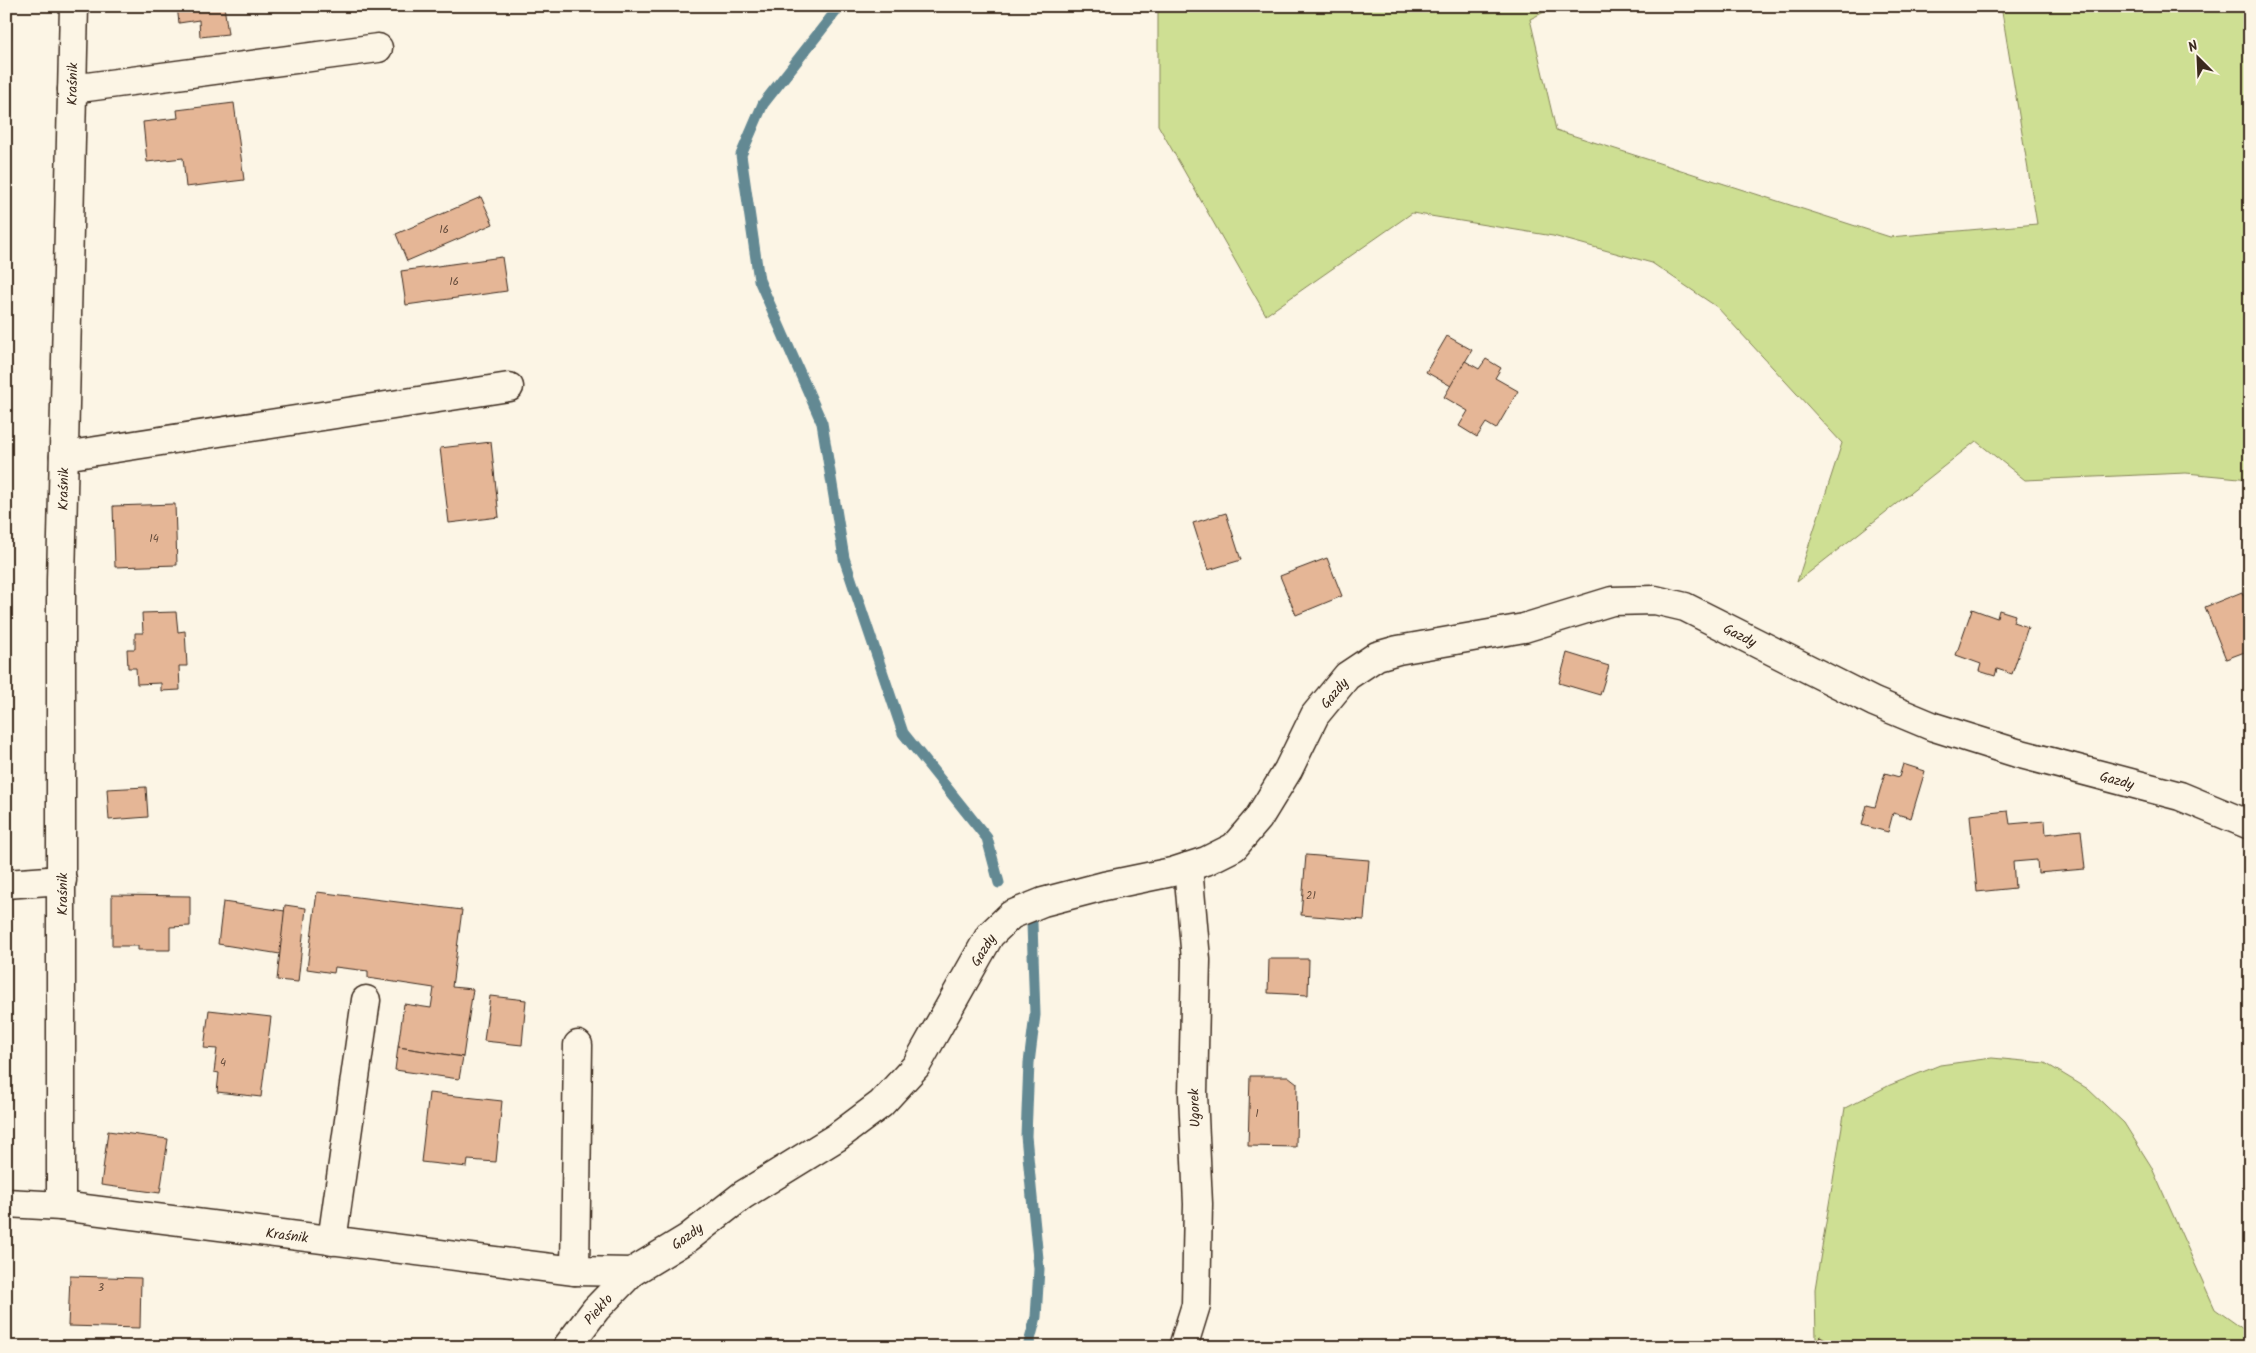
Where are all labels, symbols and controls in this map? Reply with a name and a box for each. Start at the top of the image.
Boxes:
north arrow [2174,32,2224,82]
text: N [2185,35,2202,59]
street label: Kraśnik [62,62,84,106]
house number: 16 [439,221,449,239]
house number: 16 [449,273,459,291]
street label: Kraśnik [53,467,75,511]
house number: 14 [149,530,159,548]
street label: Gazdy [1719,618,1760,654]
street label: Gazdy [1315,673,1355,714]
street label: Gazdy [2097,766,2137,796]
street label: Kraśnik [52,872,74,915]
house number: 21 [1306,887,1316,905]
street label: Gazdy [965,930,1003,971]
house number: 4 [220,1054,226,1072]
street label: Ugorek [1183,1088,1207,1128]
house number: 1 [1255,1105,1259,1123]
street label: Gazdy [667,1217,708,1256]
street label: Kraśnik [264,1222,310,1250]
house number: 3 [98,1279,104,1297]
street label: Piekło [579,1289,619,1330]

